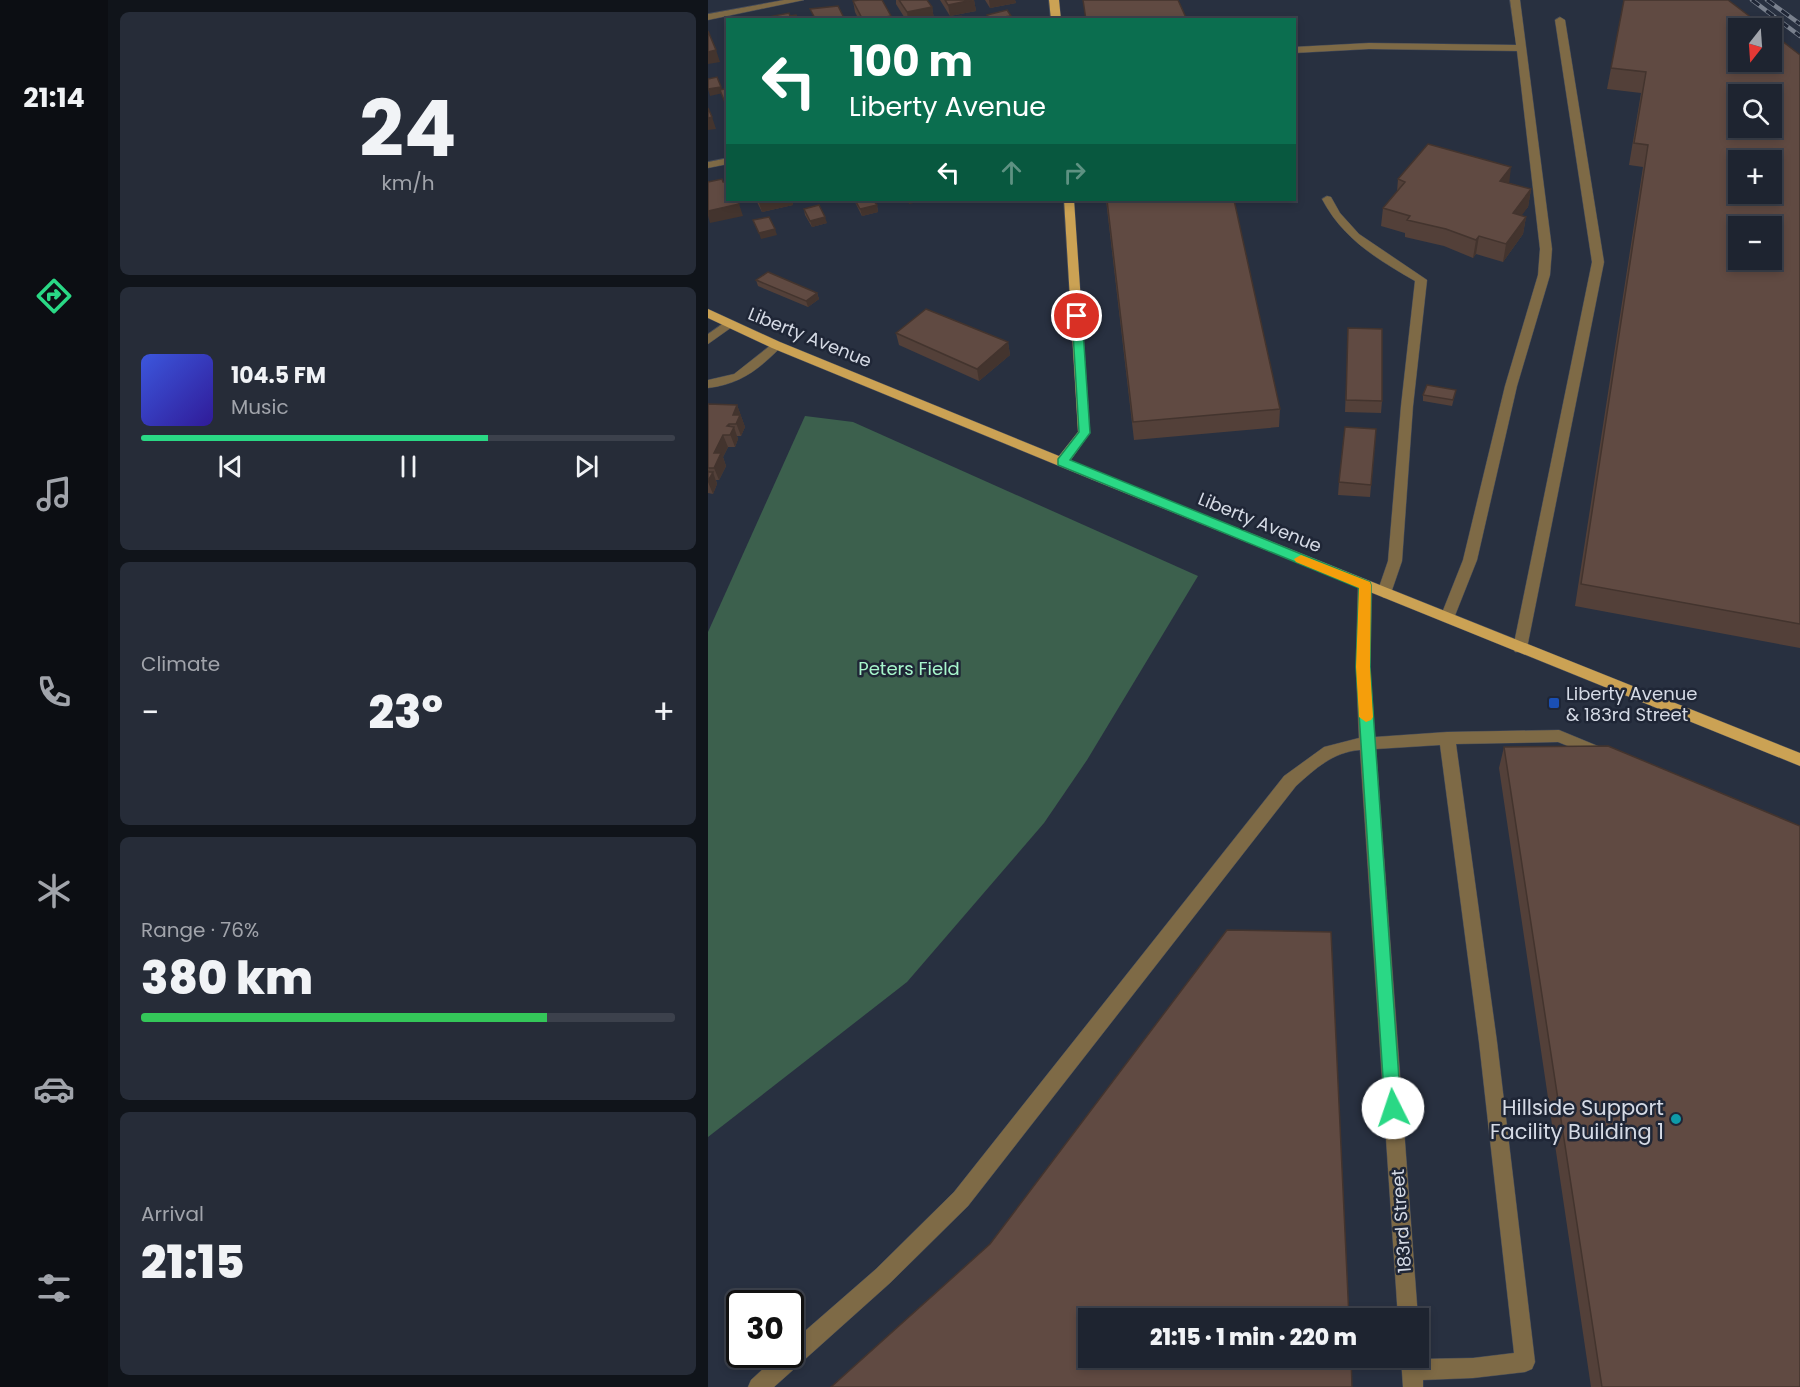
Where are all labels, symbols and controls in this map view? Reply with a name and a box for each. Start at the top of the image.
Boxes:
north arrow [1728,18,1782,72]
map controls [1728,18,1782,270]
text: 100 m [849,32,973,91]
icon: left [750,42,828,120]
text: 24 [359,74,457,183]
text: 21:14 [23,79,85,116]
button: search [1728,84,1782,138]
text: Liberty Avenue [849,88,1046,125]
button: + [1728,150,1782,204]
icon: left [932,156,965,189]
icon: ahead [995,156,1028,189]
icon: right [1058,156,1091,189]
text: km/h [381,169,435,197]
button: − [1728,216,1782,270]
icon: directions [33,275,75,317]
pin [1051,290,1102,341]
icon: arrive [1060,299,1093,332]
street label: Liberty Avenue [744,301,876,373]
text: 104.5 FM [231,360,326,391]
text: Music [231,393,289,421]
icon: previous [214,450,247,483]
icon: pause [392,450,425,483]
icon: next [570,450,603,483]
icon: music [33,473,75,515]
street label: Liberty Avenue [1194,486,1326,558]
text: Climate [141,650,220,678]
park label: Peters Field [858,656,960,681]
icon: phone [33,671,75,713]
text: 23° [368,681,443,744]
place label: Liberty Avenue & 183rd Street [1566,681,1697,727]
text: − [141,689,159,736]
text: + [652,689,675,736]
marker: Liberty Avenue & 183rd Street [1547,696,1561,710]
icon: climate [33,870,75,912]
text: Range · 76% [141,916,259,944]
text: 380 km [141,947,313,1010]
icon: car [33,1068,75,1110]
position arrow [1361,1076,1425,1140]
place label: Hillside Support Facility Building 1 [1490,1093,1664,1146]
marker: Hillside Support Facility Building 1 [1669,1112,1683,1126]
street label: 183rd Street [1385,1168,1417,1274]
text: Arrival [141,1200,204,1228]
text: 21:15 [141,1231,245,1294]
icon: filters [33,1267,75,1309]
speed limit sign: 30 [726,1290,804,1368]
text: 21:15 · 1 min · 220 m [1150,1322,1357,1353]

